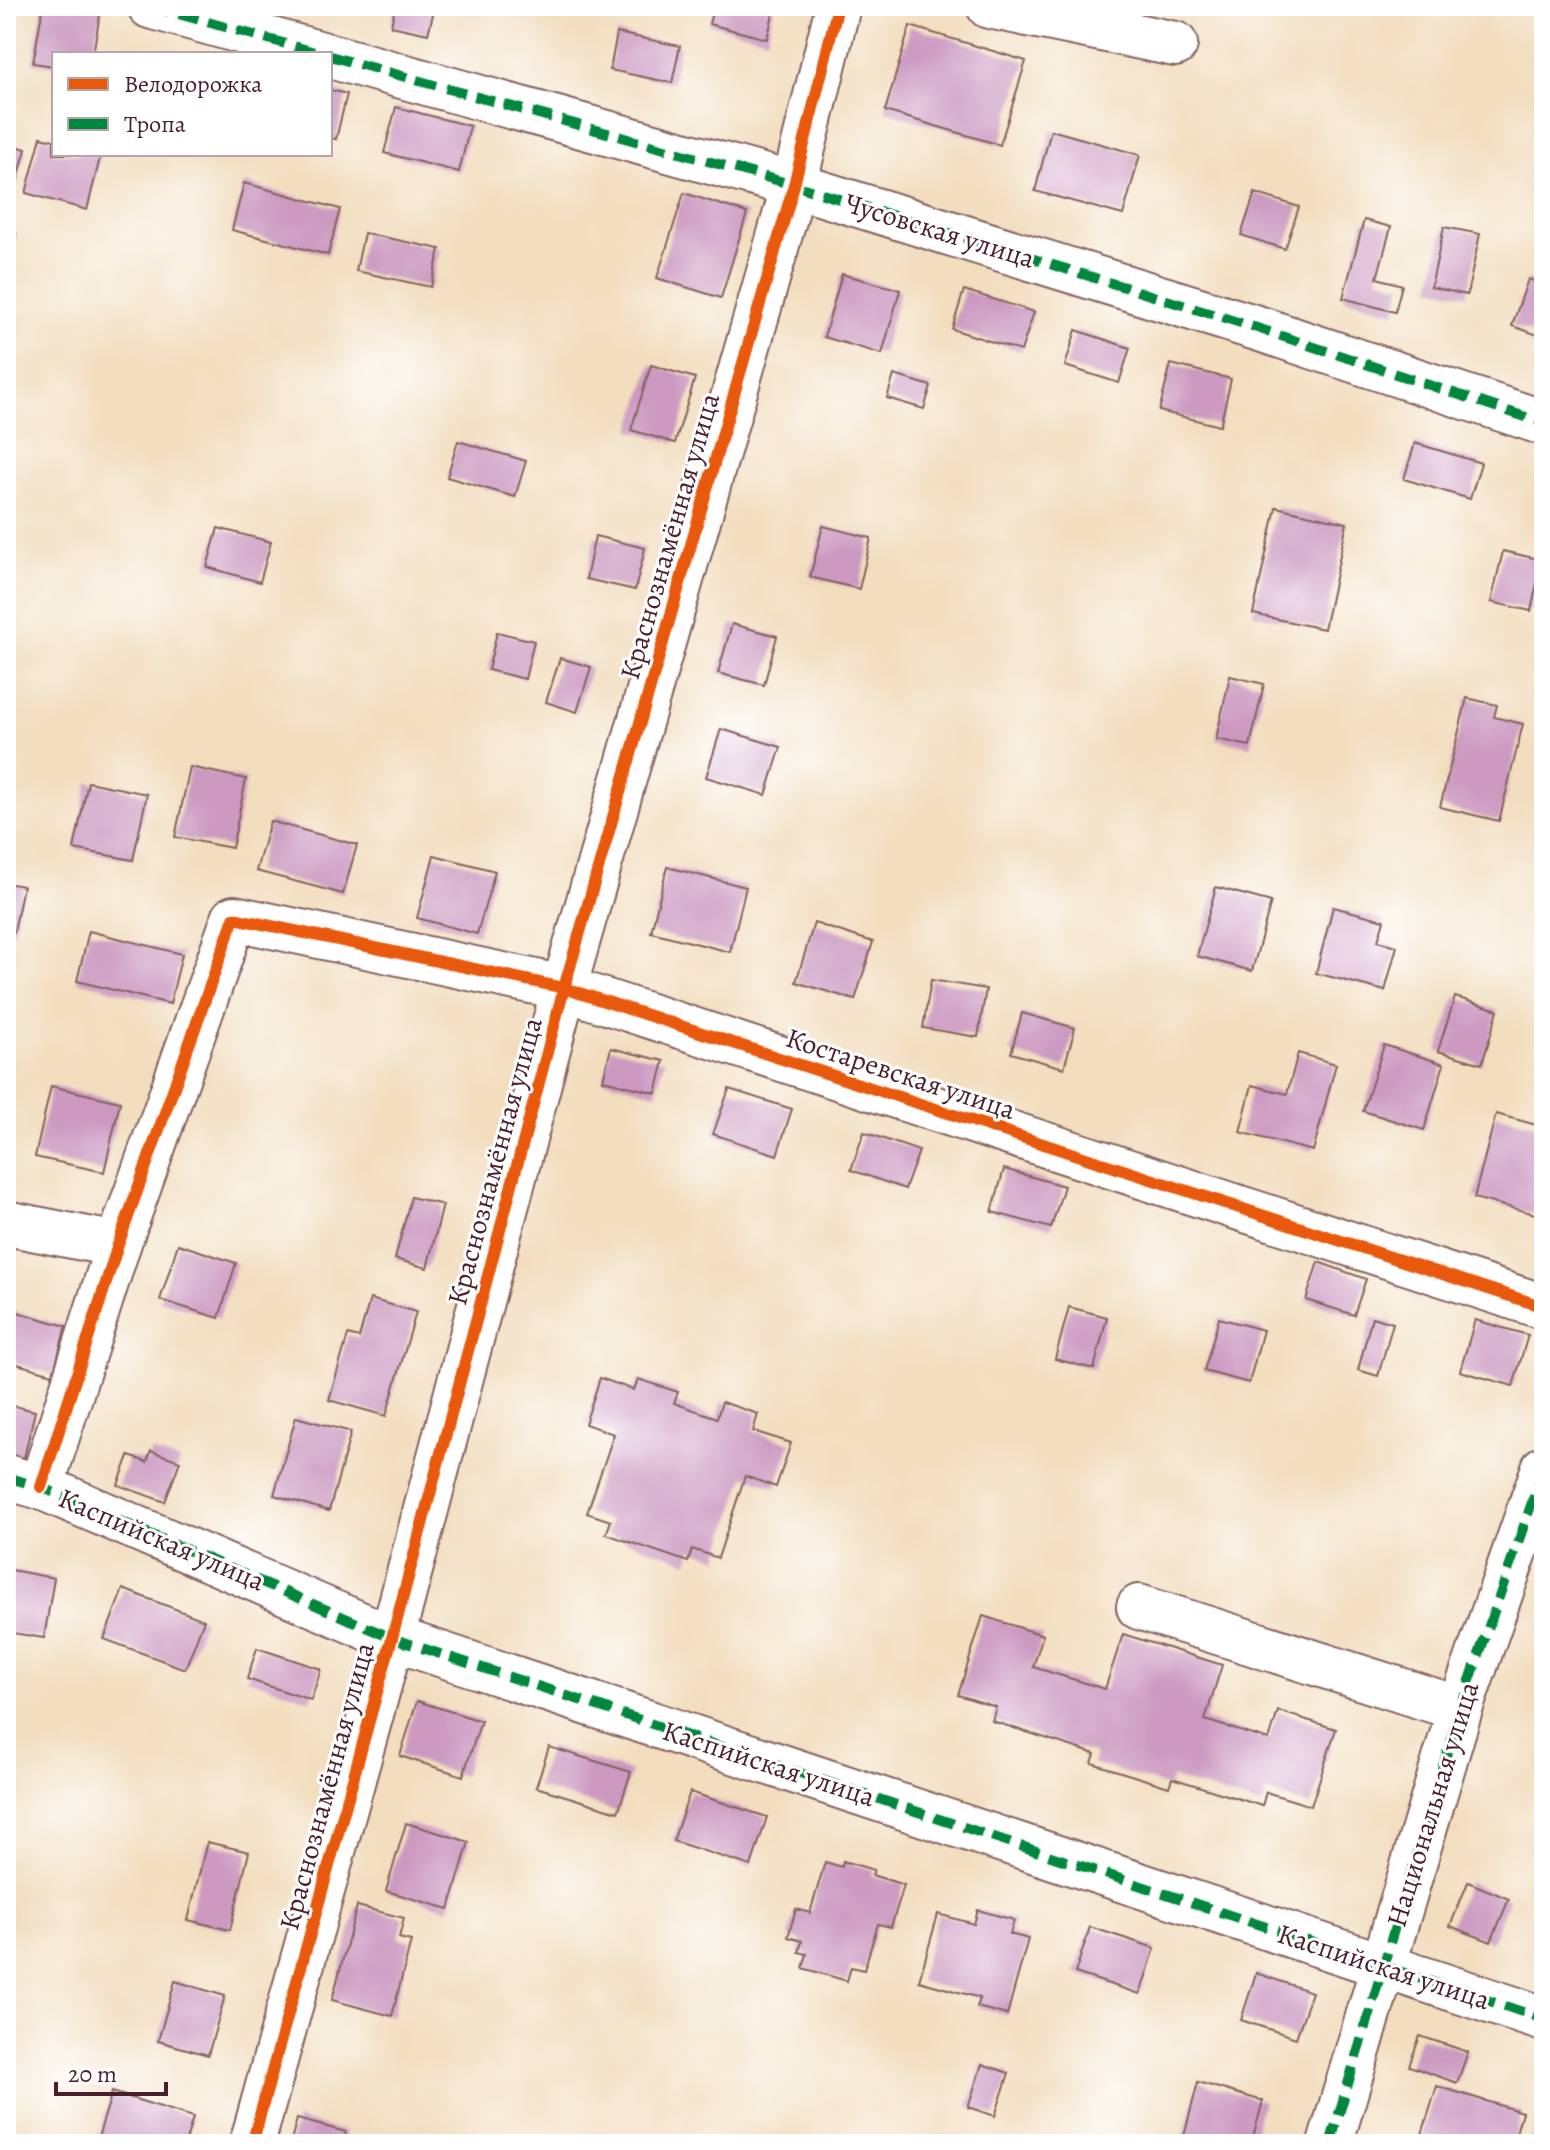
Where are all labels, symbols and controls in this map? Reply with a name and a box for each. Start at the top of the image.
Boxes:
legend [52,52,332,156]
text: Велодорожка [124,68,262,100]
text: Тропа [124,108,186,140]
street label: Чусовская улица [840,184,1039,278]
street label: Краснознамённая улица [611,389,729,684]
street label: Краснознамённая улица [438,1013,552,1309]
street label: Костаревская улица [781,1019,1020,1129]
street label: Каспийская улица [53,1479,271,1601]
street label: Краснознамённая улица [270,1638,384,1934]
street label: Национальная улица [1378,1677,1488,1932]
street label: Каспийская улица [658,1712,880,1816]
street label: Каспийская улица [1273,1915,1495,2019]
scale bar [56,2046,166,2096]
text: 20 m [68,2058,117,2090]

